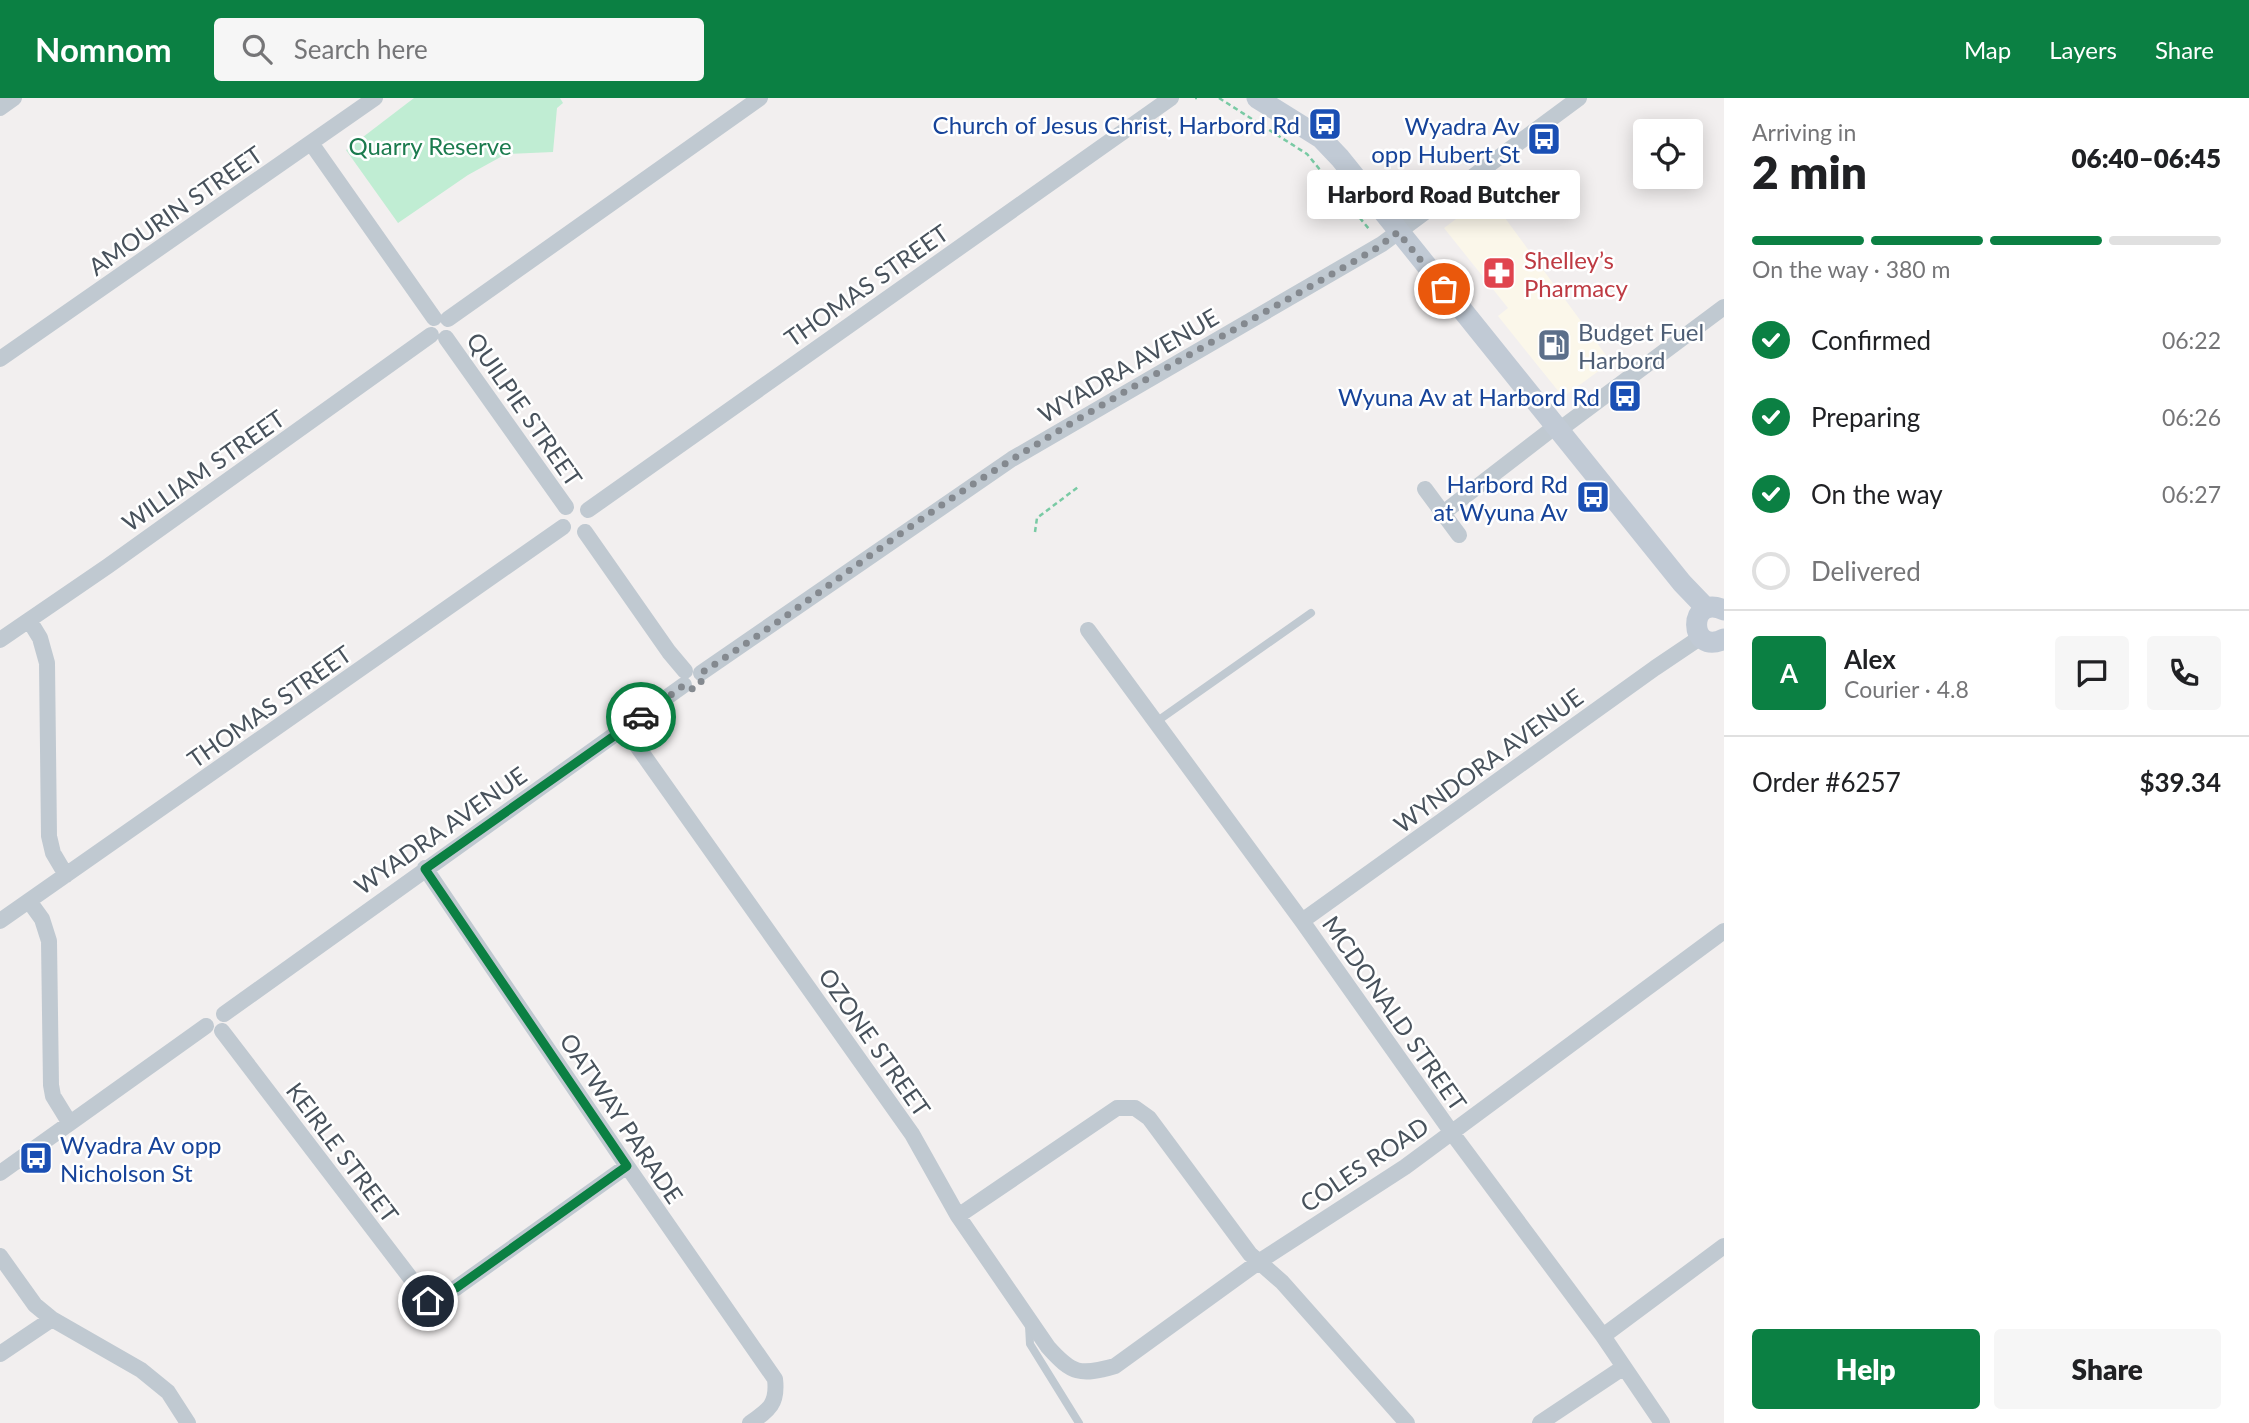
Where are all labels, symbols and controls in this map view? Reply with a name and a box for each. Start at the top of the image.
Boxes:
search box [214,18,704,81]
text: Nomnom [35,29,172,69]
icon: search [238,30,276,68]
text: Search here [294,33,428,65]
text: Map [1964,35,2011,64]
text: Layers [2049,35,2117,64]
text: Share [2155,35,2214,64]
bus stop icon: Church of Jesus Christ, Harbord Rd [1306,105,1344,143]
place label: Church of Jesus Christ, Harbord Rd [933,110,1300,139]
place label: Wyadra Av opp Hubert St [1371,111,1521,168]
text: Arriving in [1752,118,1856,146]
map controls [1633,119,1703,189]
button: locate [1633,119,1703,189]
bus stop icon: Wyadra Av opp Hubert St [1525,120,1563,158]
park label: Quarry Reserve [348,131,512,160]
street label: AMOURIN STREET [82,139,268,281]
text: 06:40–06:45 [2071,142,2221,174]
text: 2 min [1752,144,1867,199]
callout: Harbord Road Butcher [1308,170,1580,219]
text: Harbord Road Butcher [1327,180,1560,208]
street label: THOMAS STREET [778,218,954,352]
place label: Shelley’s Pharmacy [1524,245,1629,302]
pharmacy icon: Shelley’s Pharmacy [1480,254,1518,292]
text: On the way · 380 m [1752,255,1951,283]
pin [1414,259,1474,319]
icon: bag [1425,270,1463,308]
street label: WYADRA AVENUE [1033,302,1223,428]
place label: Budget Fuel Harbord [1578,317,1704,374]
icon: check [1752,321,1790,359]
text: Confirmed [1811,324,1931,356]
street label: QUILPIE STREET [461,326,589,492]
fuel station icon: Budget Fuel Harbord [1535,326,1573,364]
text: 06:22 [2162,326,2221,354]
bus stop icon: Wyuna Av at Harbord Rd [1606,377,1644,415]
place label: Wyuna Av at Harbord Rd [1338,382,1600,411]
icon: check [1752,398,1790,436]
text: Preparing [1811,401,1920,433]
street label: WILLIAM STREET [116,403,290,537]
text: 06:26 [2162,403,2221,431]
place label: Harbord Rd at Wyuna Av [1433,469,1569,526]
icon: check [1752,475,1790,513]
bus stop icon: Harbord Rd at Wyuna Av [1574,478,1612,516]
text: On the way [1811,478,1943,510]
text: 06:27 [2162,480,2221,508]
text: Delivered [1811,555,1921,587]
button: chat [2055,636,2129,710]
button: phone [2147,636,2221,710]
street label: THOMAS STREET [181,639,357,773]
text: Alex [1844,643,1896,675]
text: A [1780,657,1798,689]
text: Courier · 4.8 [1844,675,1969,703]
courier [606,682,676,752]
street label: WYNDORA AVENUE [1388,682,1588,838]
icon: car [622,698,660,736]
street label: WYADRA AVENUE [348,760,532,900]
text: Order #6257 [1752,766,1901,798]
text: $39.34 [2139,766,2221,798]
street label: MCDONALD STREET [1317,910,1473,1116]
street label: OZONE STREET [813,962,937,1122]
street label: OATWAY PARADE [554,1027,690,1209]
street label: KEIRLE STREET [281,1076,405,1228]
street label: COLES ROAD [1294,1110,1434,1218]
place label: Wyadra Av opp Nicholson St [60,1130,222,1187]
bus stop icon: Wyadra Av opp Nicholson St [17,1139,55,1177]
pin [398,1271,458,1331]
icon: home [409,1282,447,1320]
button: Help [1752,1329,1980,1409]
button: Share [1994,1329,2221,1409]

